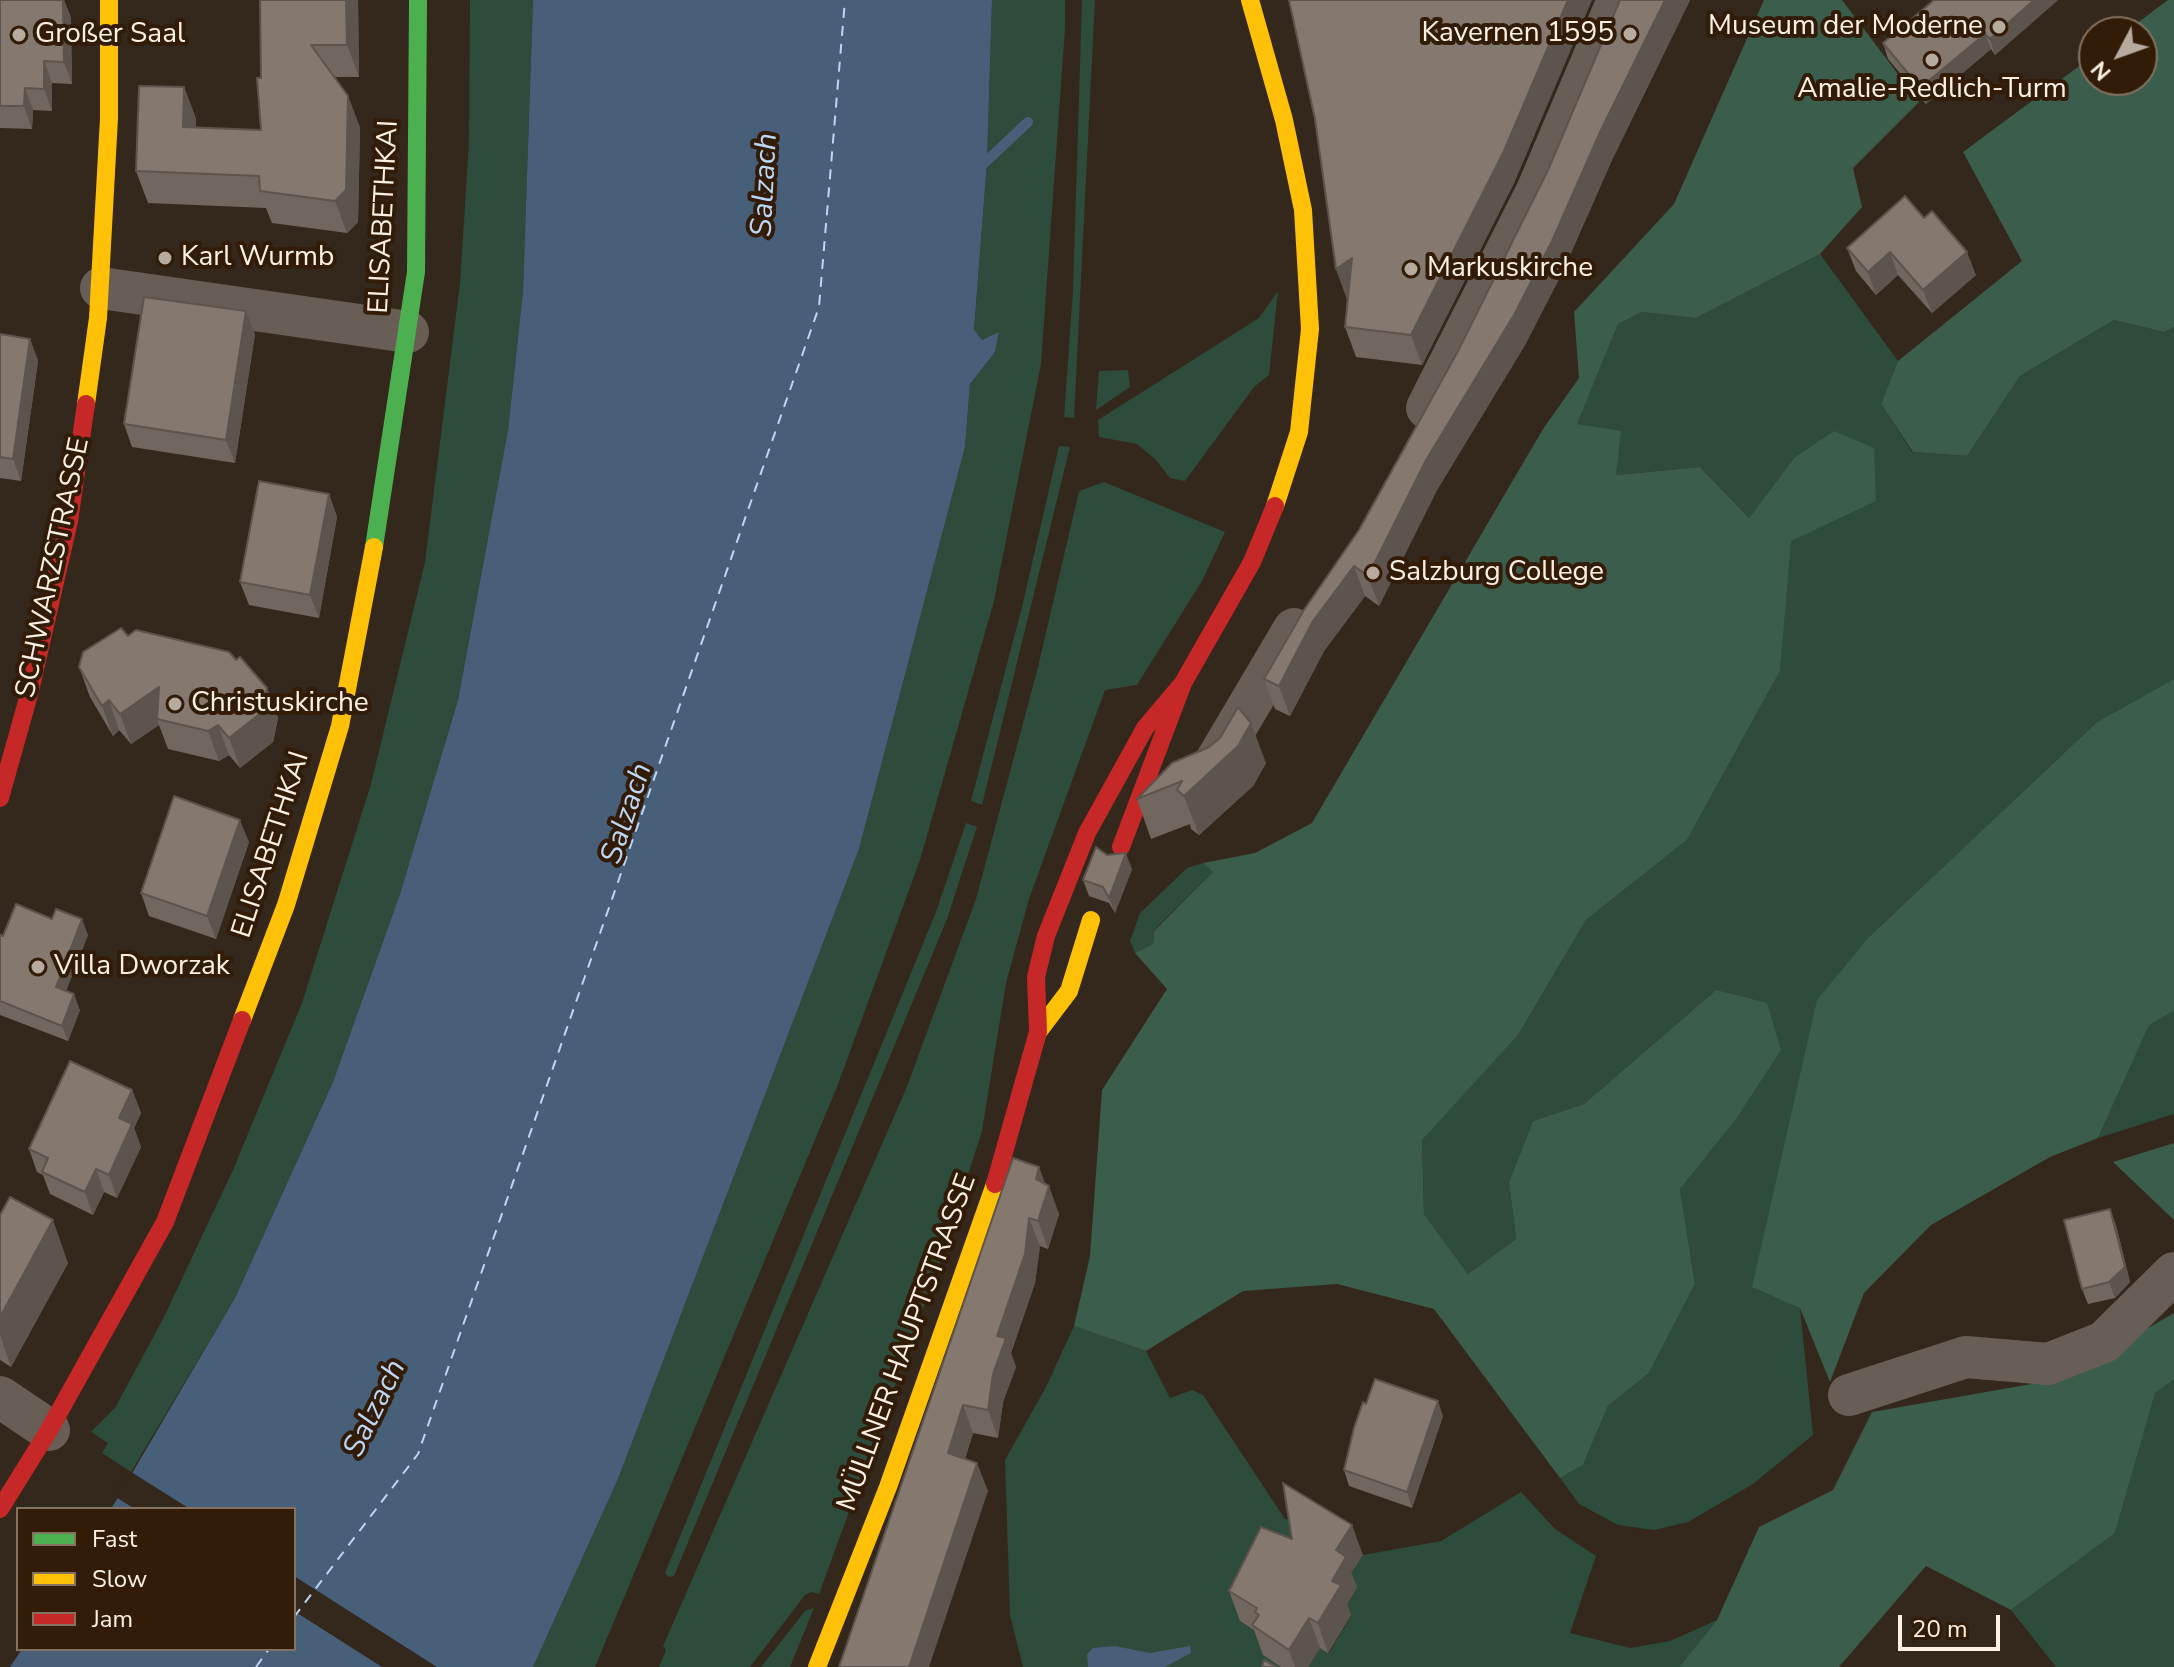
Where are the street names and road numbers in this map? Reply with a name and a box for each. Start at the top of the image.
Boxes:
street label: ELISABETHKAI [363,119,407,315]
street label: SCHWARZSTRASSE [10,435,98,701]
street label: ELISABETHKAI [226,748,318,942]
street label: MÜLLNER HAUPTSTRASSE [831,1170,985,1516]

